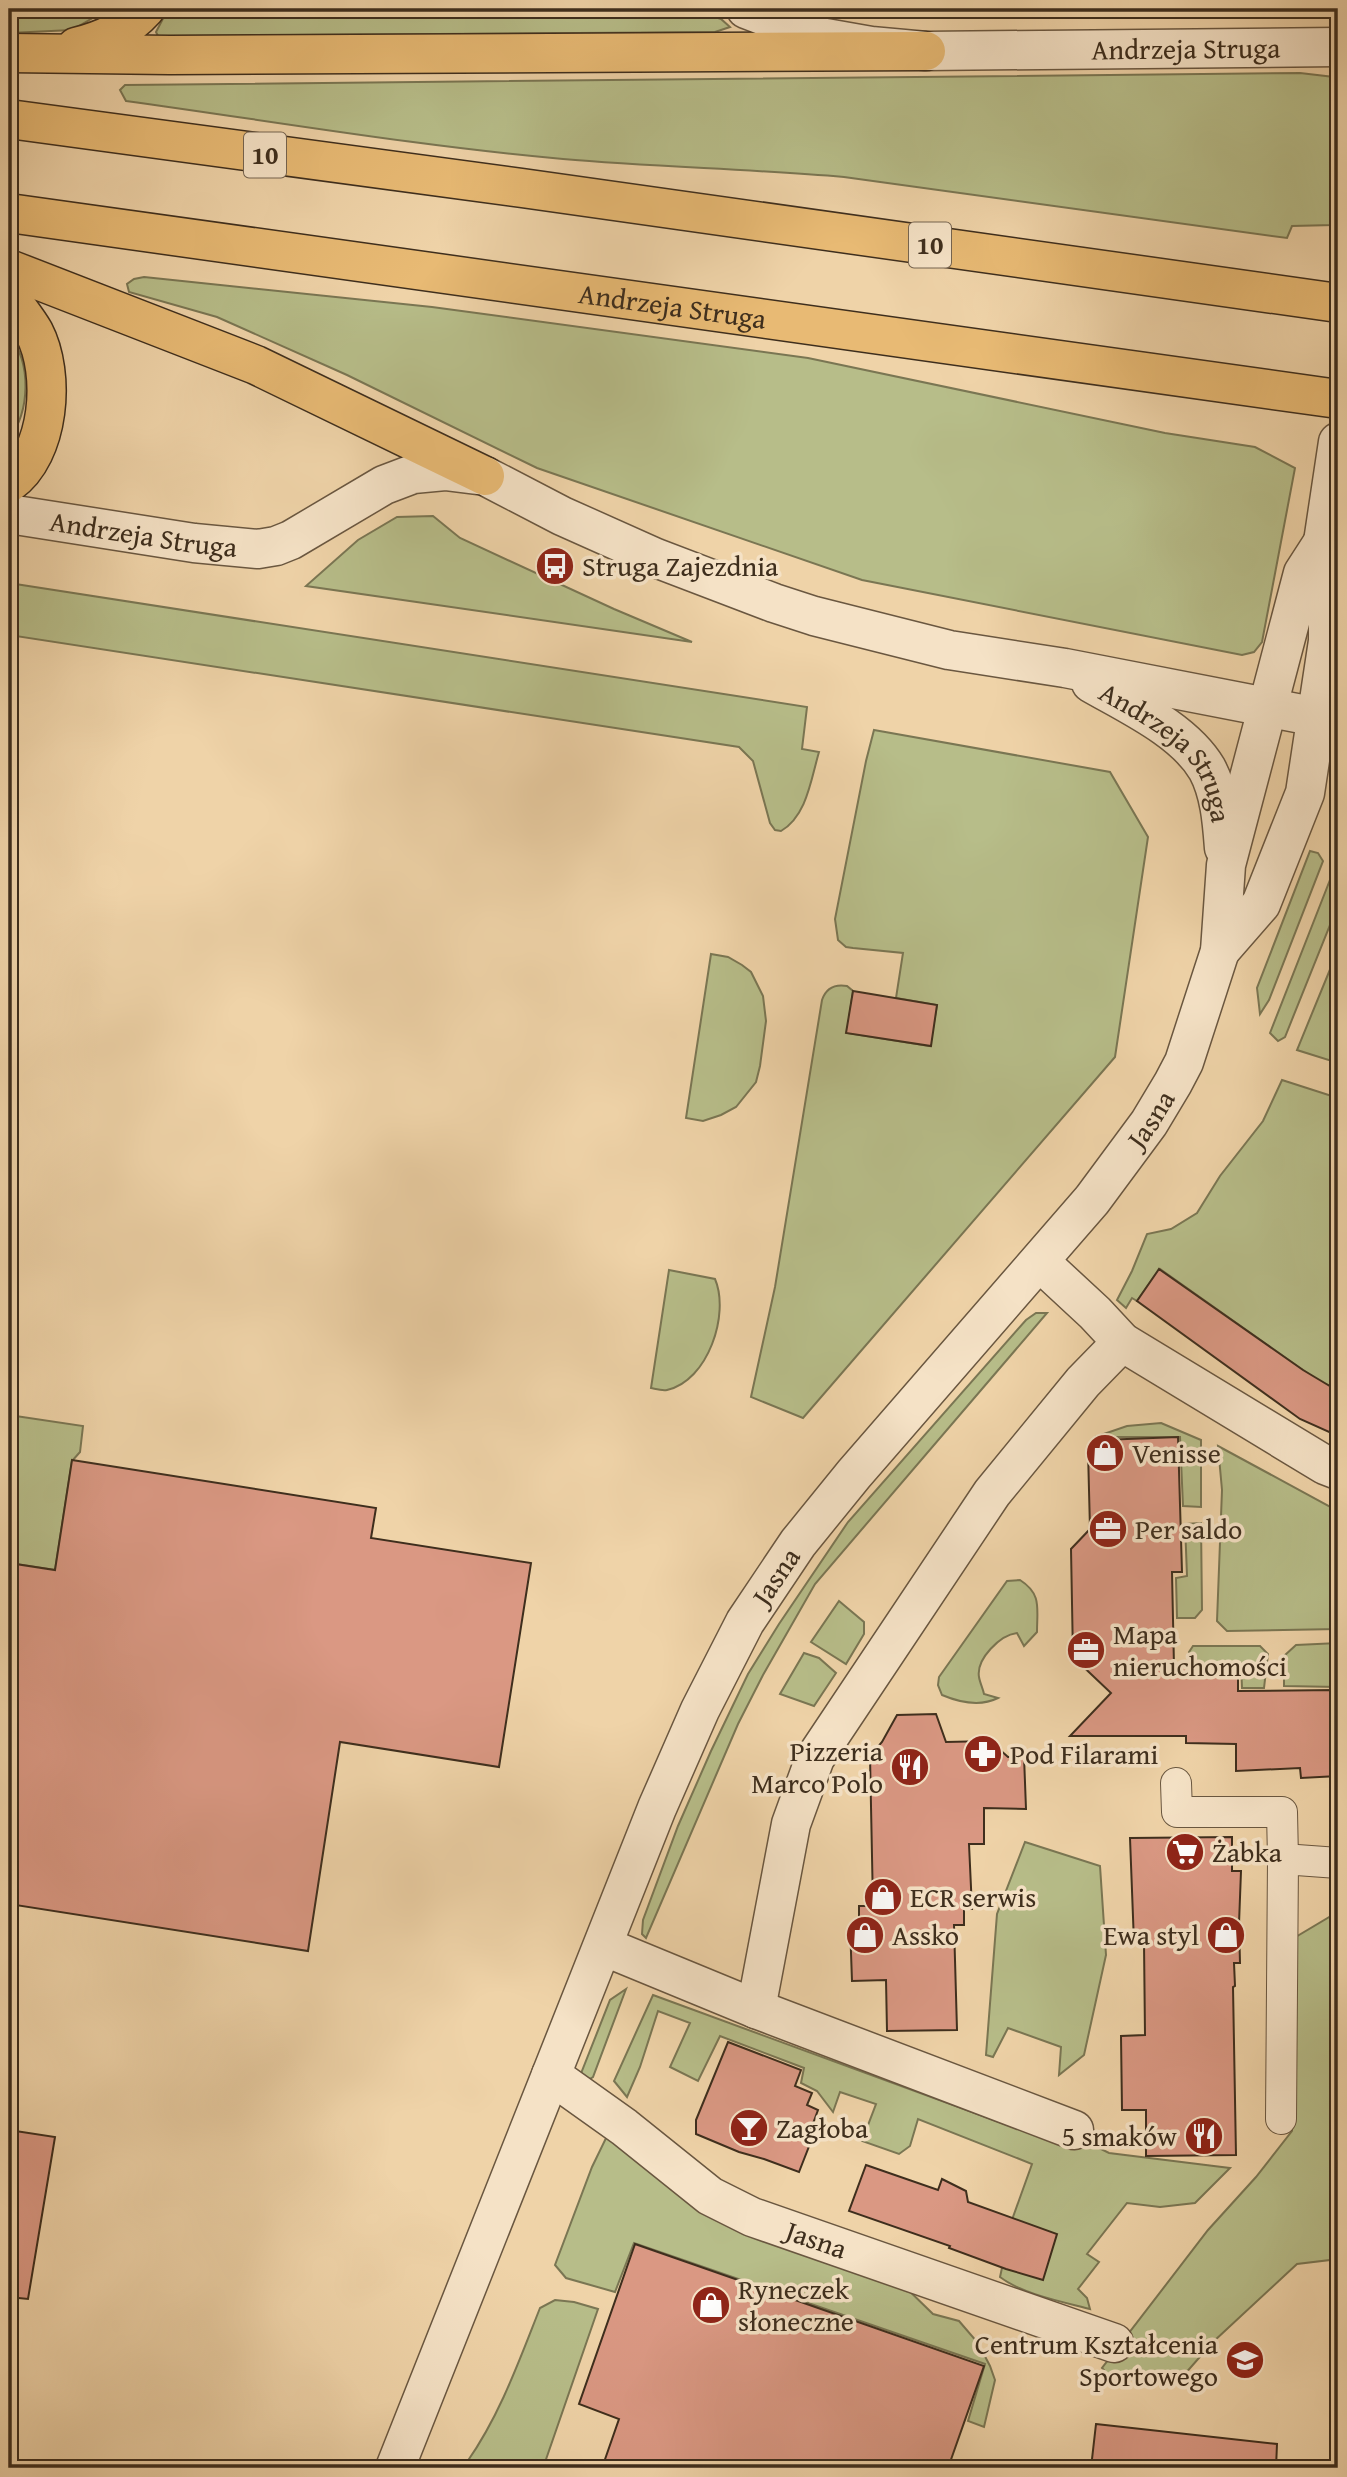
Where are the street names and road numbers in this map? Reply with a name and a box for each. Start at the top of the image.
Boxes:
street label: Andrzeja Struga [1091,27,1281,69]
road number: 10 [244,132,286,178]
road number: 10 [909,222,951,268]
street label: Andrzeja Struga [576,272,770,339]
street label: Andrzeja Struga [47,500,240,567]
street label: Andrzeja Struga [1092,671,1243,826]
street label: Jasna [1114,1081,1185,1159]
street label: Jasna [739,1538,810,1616]
street label: Jasna [778,2208,853,2269]

